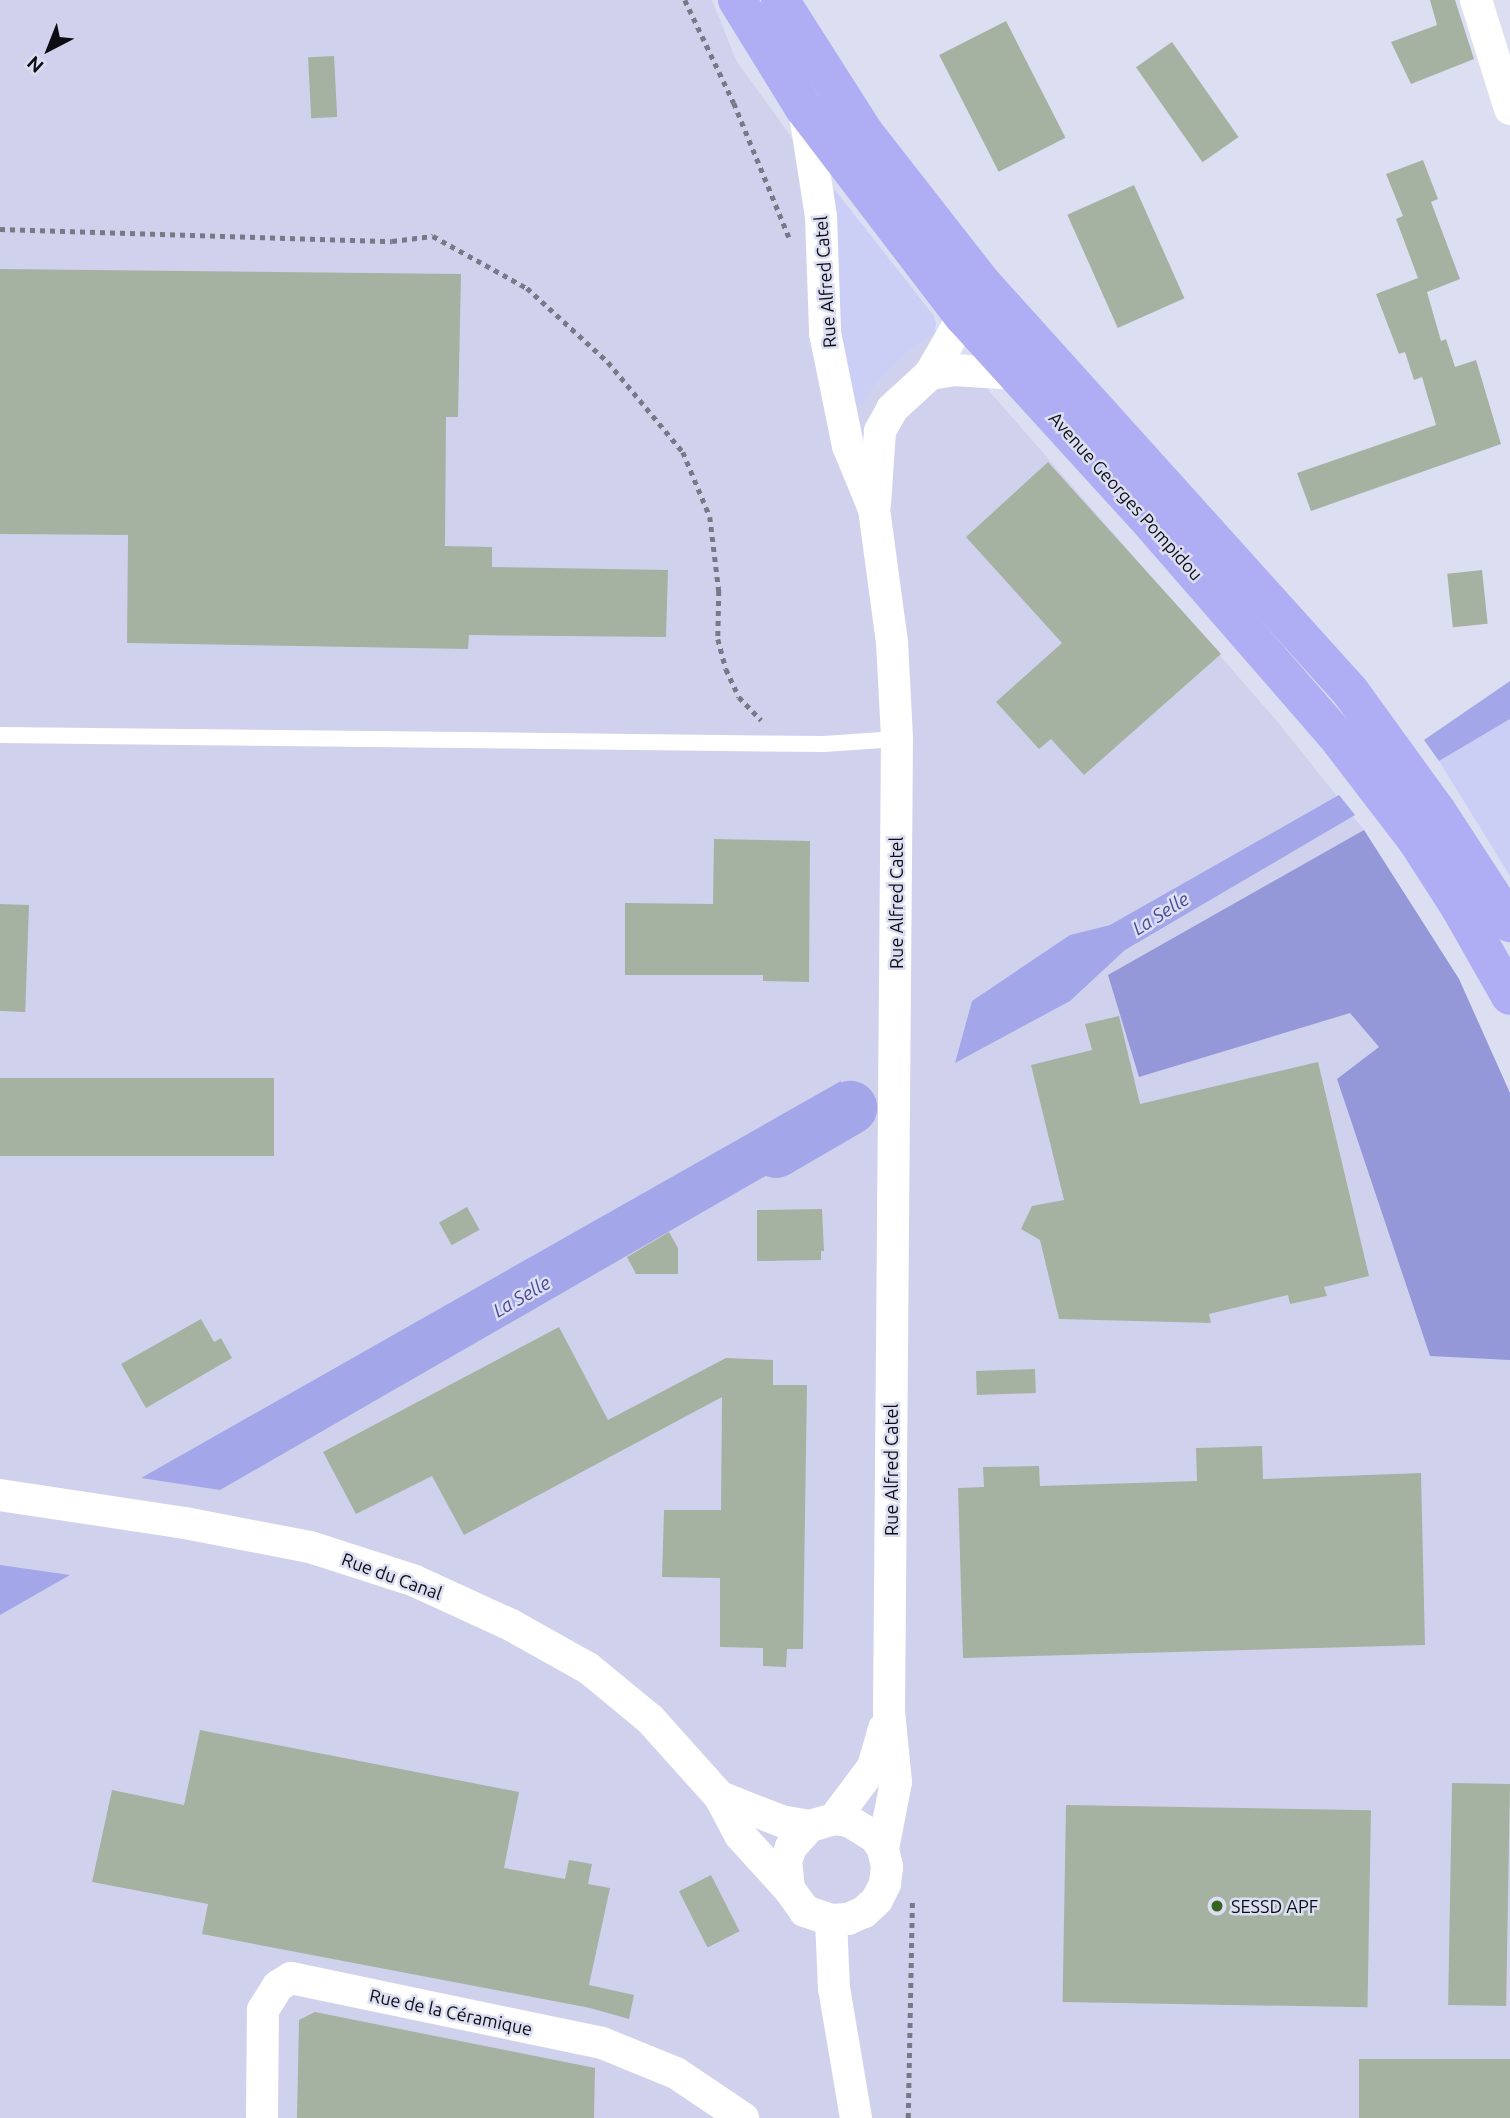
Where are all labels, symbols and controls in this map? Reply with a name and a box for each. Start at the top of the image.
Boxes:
north arrow [14,14,84,84]
text: N [22,52,48,78]
street label: Rue Alfred Catel [810,215,840,349]
street label: Avenue Georges Pompidou [1045,407,1207,585]
street label: Rue Alfred Catel [885,837,907,969]
water label: La Selle [1128,888,1194,940]
water label: La Selle [489,1271,555,1323]
street label: Rue Alfred Catel [880,1404,902,1536]
street label: Rue du Canal [339,1548,445,1604]
place label: SESSD APF [1231,1895,1318,1917]
marker: SESSD APF [1209,1898,1225,1914]
street label: Rue de la Céramique [368,1984,534,2040]

